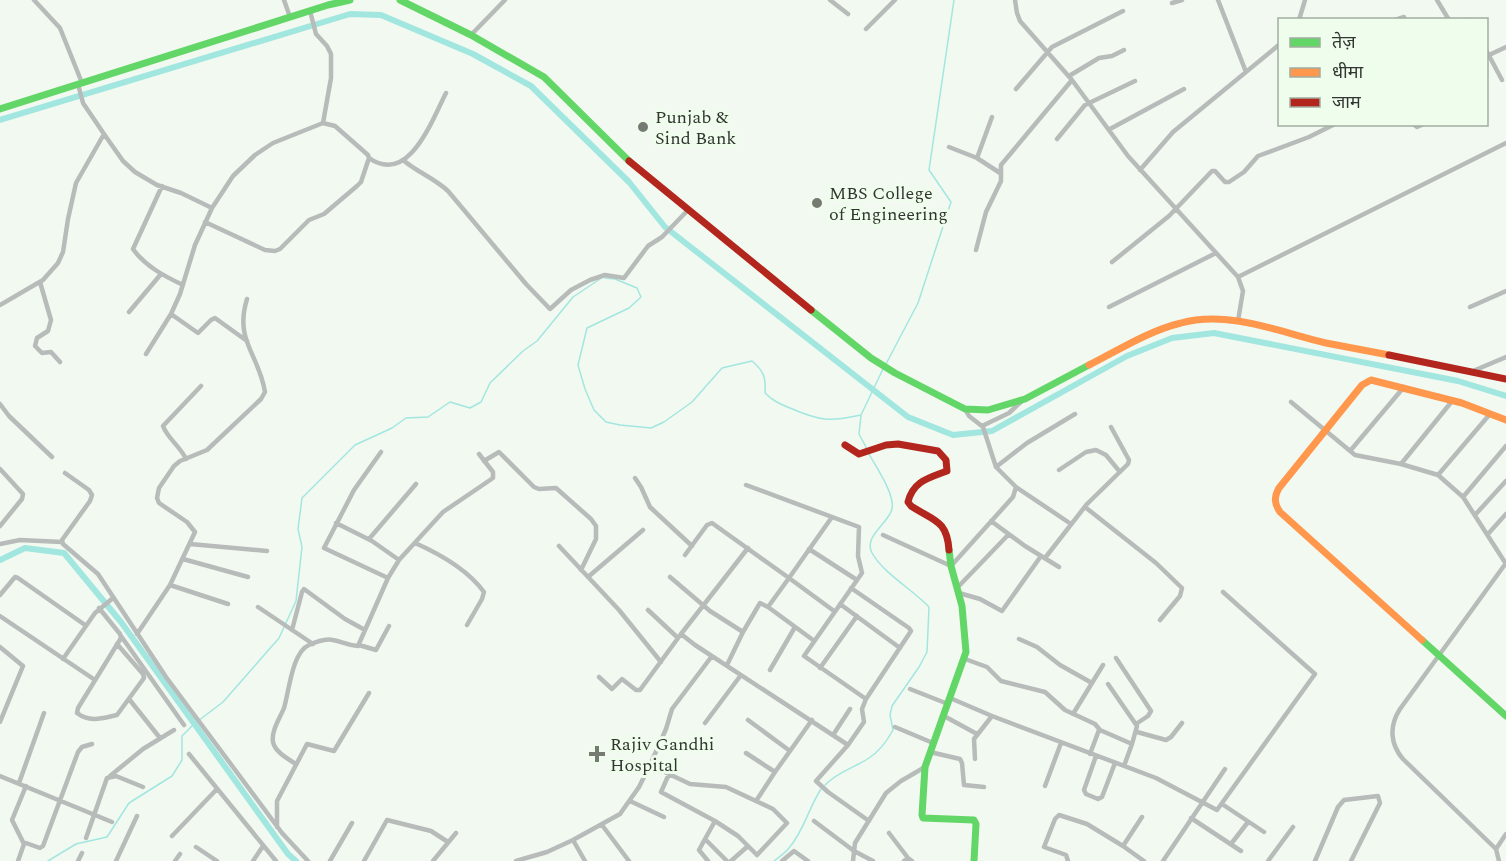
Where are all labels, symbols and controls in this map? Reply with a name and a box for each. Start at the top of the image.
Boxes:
legend [1278,18,1488,126]
text: तेज़ [1332,29,1356,56]
text: धीमा [1332,59,1363,86]
text: जाम [1332,89,1362,116]
place label: Punjab & Sind Bank [655,104,736,152]
marker: Punjab & Sind Bank [636,120,650,134]
place label: MBS College of Engineering [829,180,948,228]
marker: MBS College of Engineering [810,196,824,210]
place label: Rajiv Gandhi Hospital [610,731,715,779]
marker: Rajiv Gandhi Hospital [588,745,606,763]

